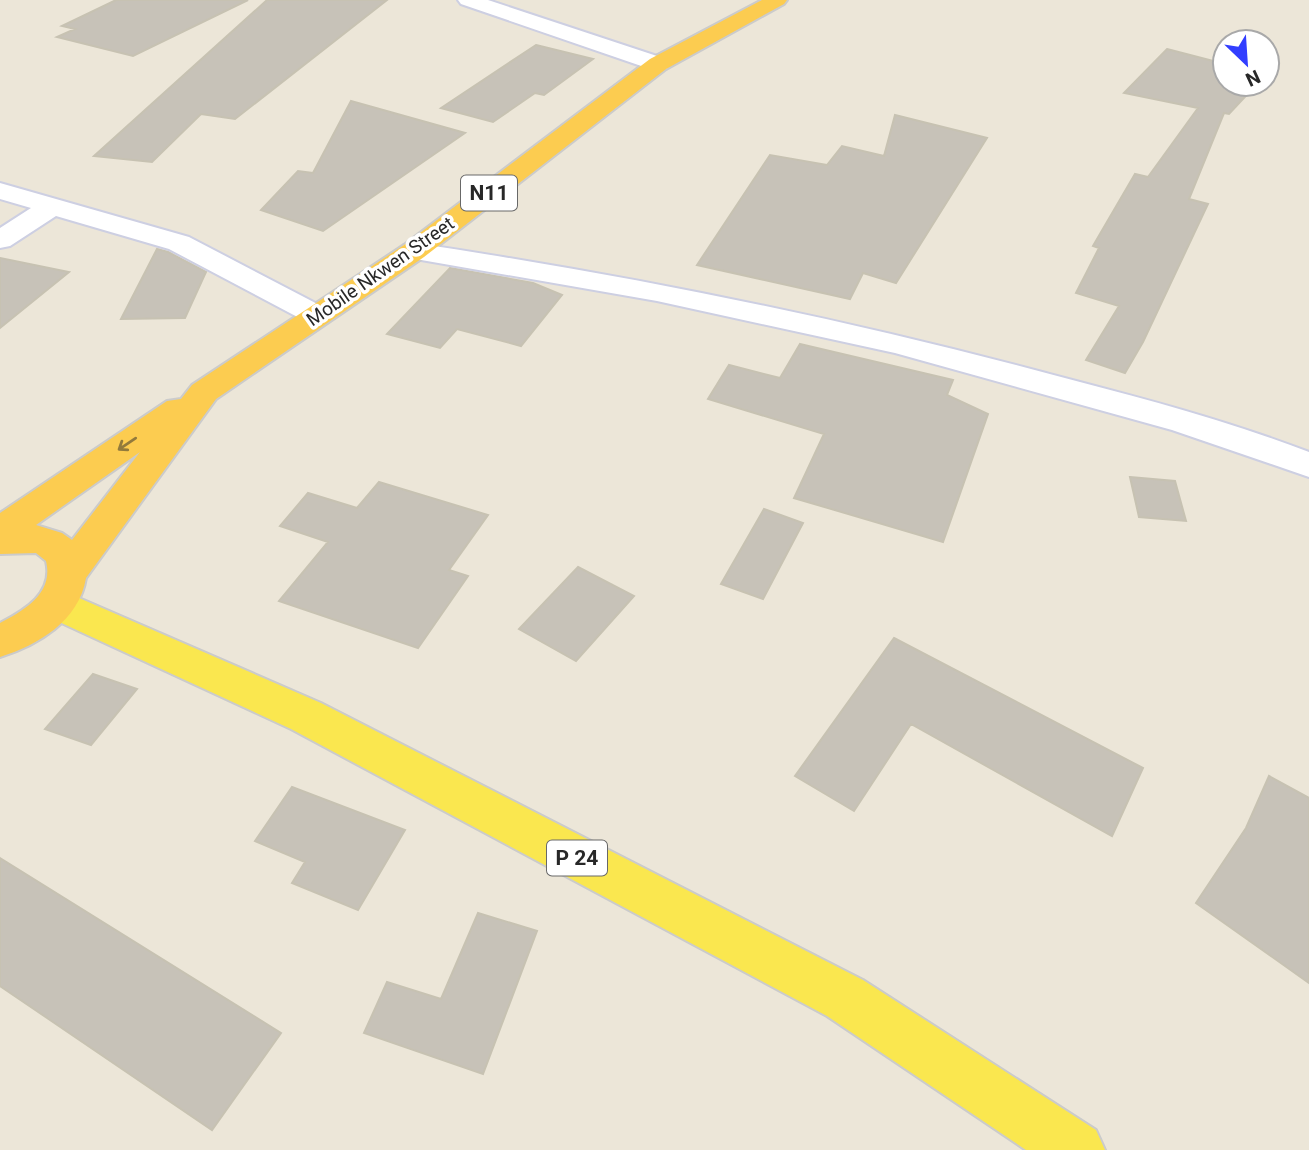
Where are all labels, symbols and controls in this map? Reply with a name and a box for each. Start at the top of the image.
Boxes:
north arrow [1211,28,1281,98]
text: N [1242,65,1264,91]
road number: N11 [461,176,517,210]
street label: Mobile Nkwen Street [302,212,459,331]
one-way arrow [118,437,138,451]
road number: P 24 [547,840,607,876]

